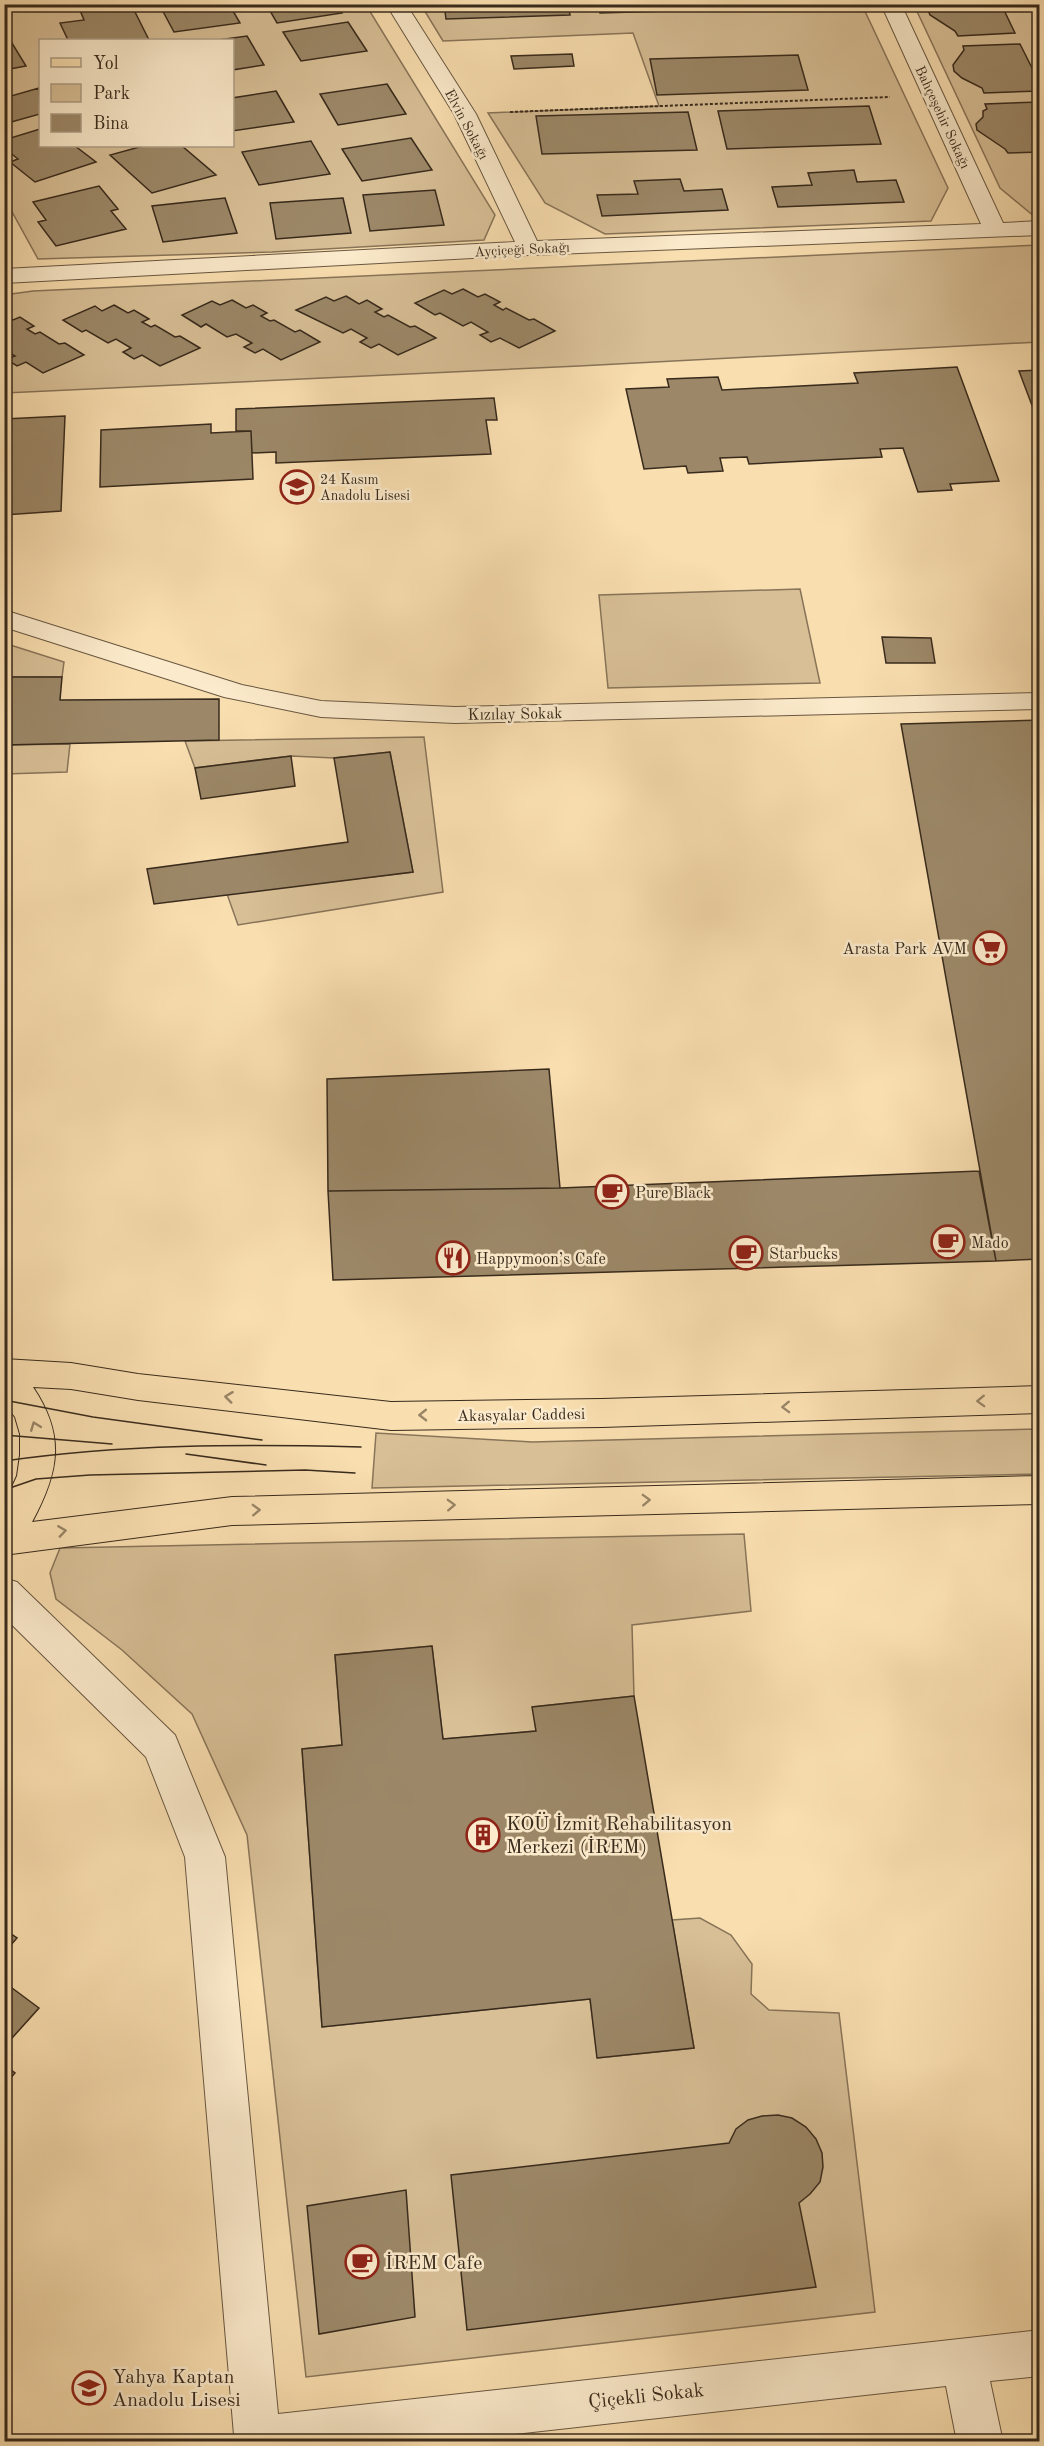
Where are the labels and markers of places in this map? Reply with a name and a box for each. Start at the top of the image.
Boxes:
school or university icon: 24 Kasım Anadolu Lisesi [279,469,315,505]
place label: 24 Kasım Anadolu Lisesi [320,473,410,503]
supermarket icon: Arasta Park AVM [972,930,1008,966]
place label: Arasta Park AVM [843,942,967,958]
cafe icon: Pure Black [594,1174,630,1210]
place label: Pure Black [635,1186,711,1202]
cafe icon: Mado [930,1224,966,1260]
cafe icon: Starbucks [728,1235,764,1271]
place label: Mado [971,1236,1009,1252]
restaurant icon: Happymoon’s Cafe [435,1240,471,1276]
place label: Starbucks [769,1247,838,1263]
place label: Happymoon’s Cafe [476,1252,606,1268]
place label: KOÜ İzmit Rehabilitasyon Merkezi (İREM) [506,1812,732,1858]
building icon: KOÜ İzmit Rehabilitasyon Merkezi (İREM) [465,1817,501,1853]
cafe icon: İREM Cafe [344,2244,380,2280]
place label: İREM Cafe [385,2252,482,2274]
place label: Yahya Kaptan Anadolu Lisesi [112,2368,241,2411]
school or university icon: Yahya Kaptan Anadolu Lisesi [71,2370,107,2406]

